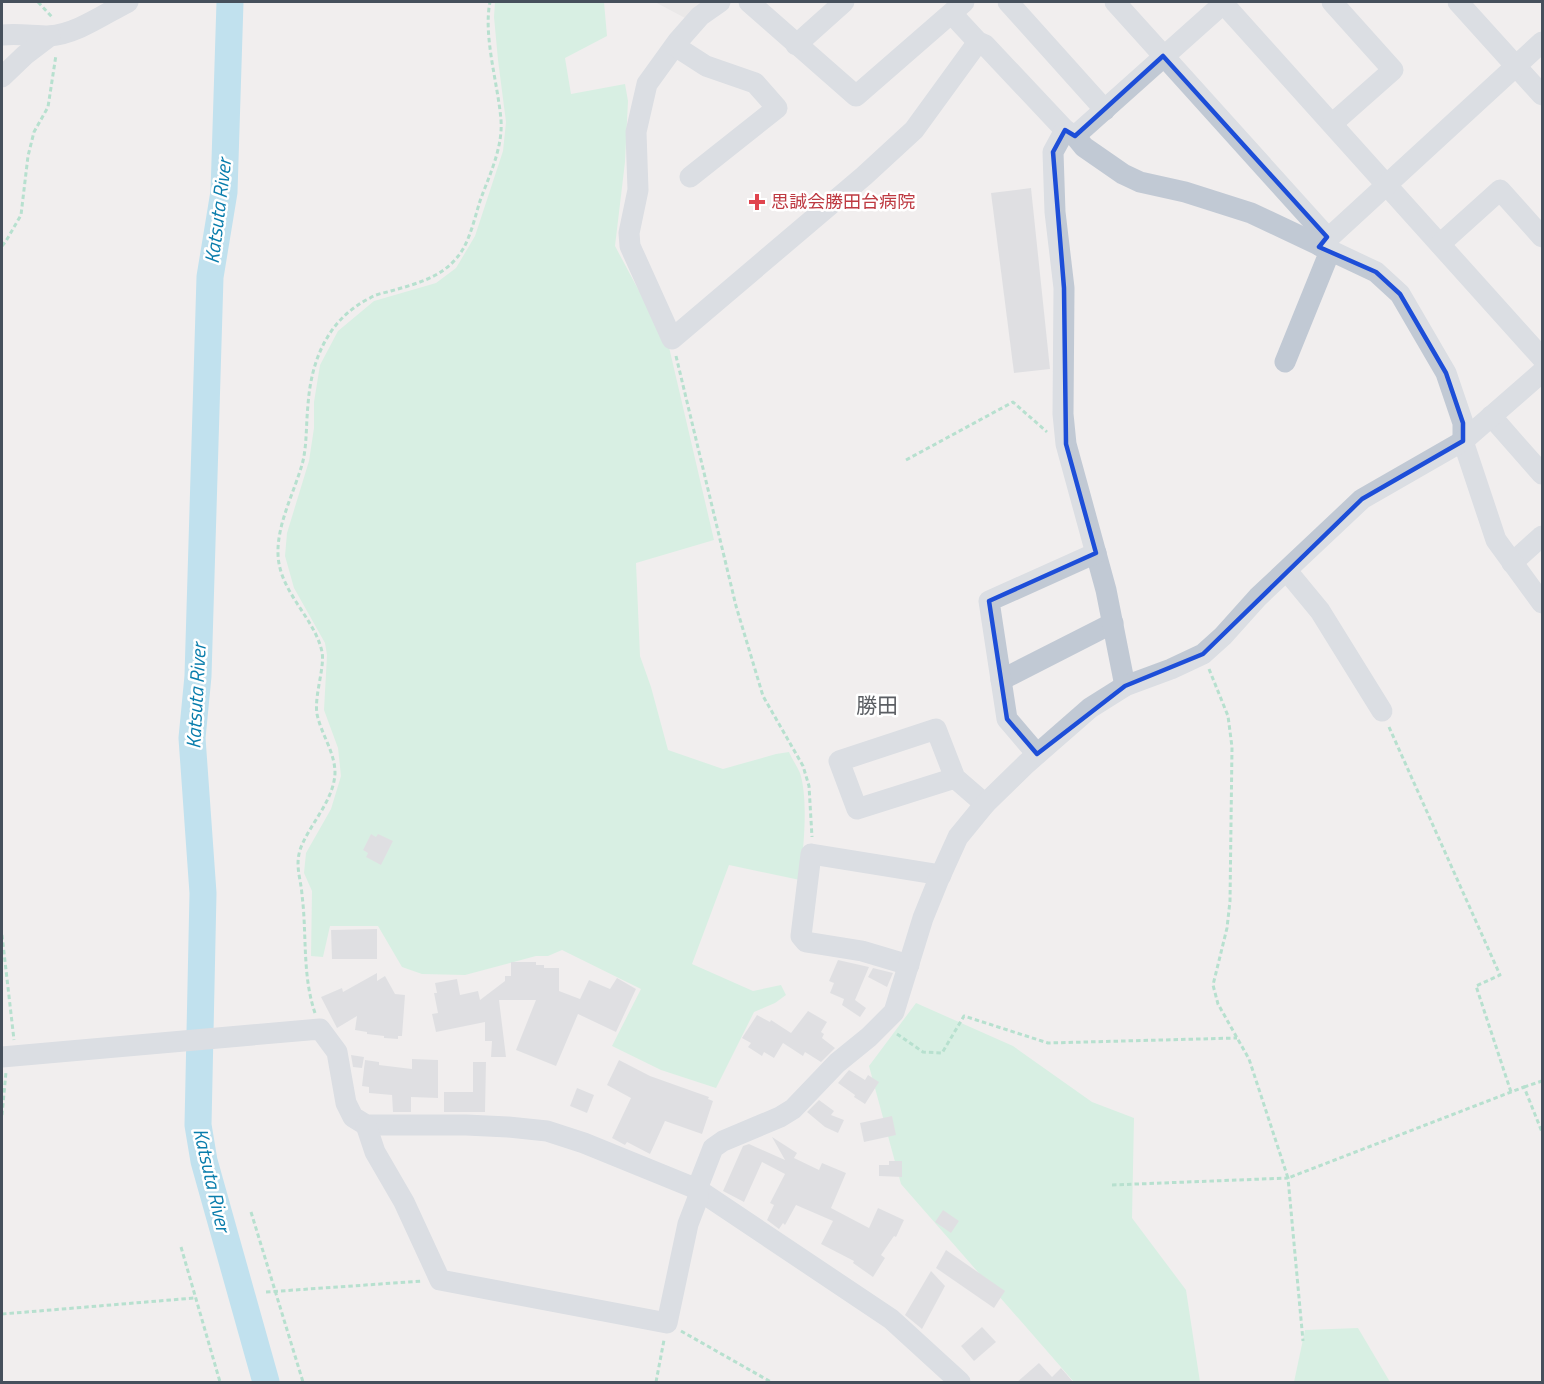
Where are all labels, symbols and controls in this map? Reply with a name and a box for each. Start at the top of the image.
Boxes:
water label: Katsuta River [196,154,240,265]
place label: 思誠会勝田台病院 [771,188,915,215]
marker: 思誠会勝田台病院 [748,193,766,211]
water label: Katsuta River [177,640,214,749]
district label: 勝田 [856,689,898,721]
water label: Katsuta River [186,1125,240,1237]

